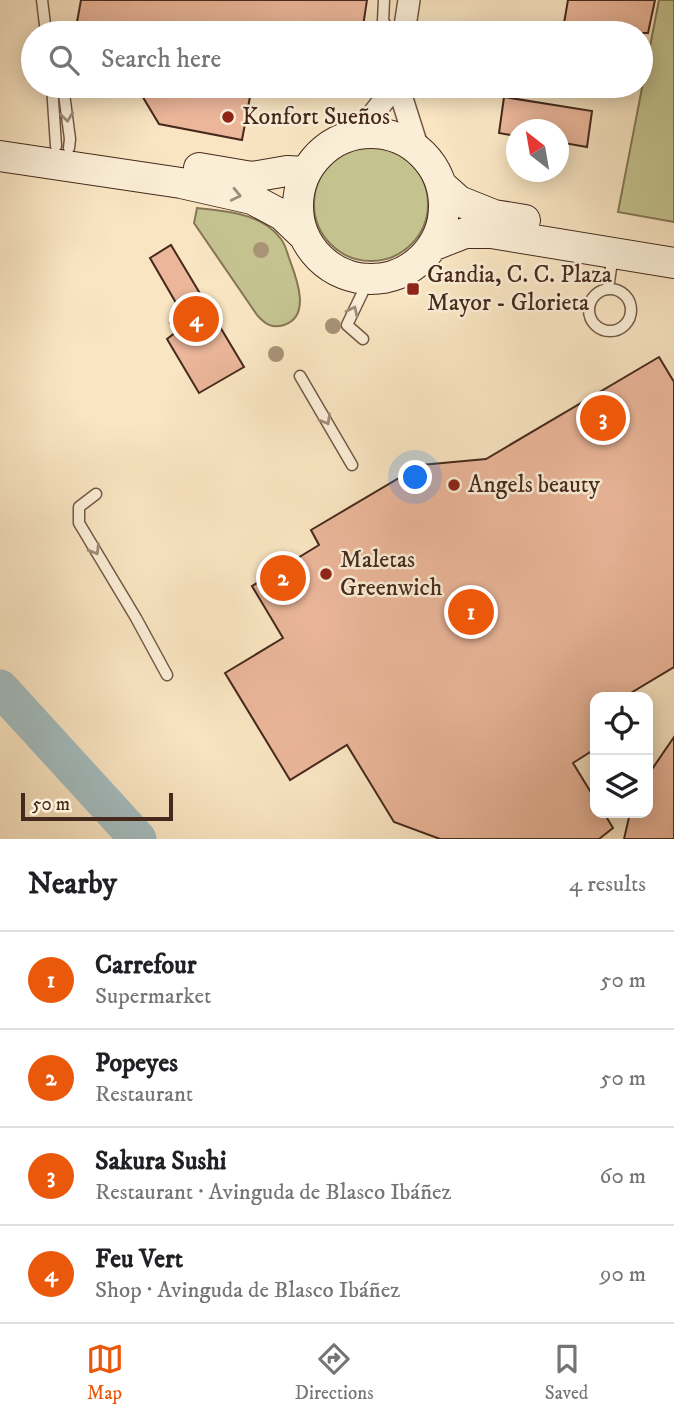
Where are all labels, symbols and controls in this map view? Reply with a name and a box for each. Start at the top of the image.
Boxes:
search box [21,21,653,98]
icon: search [45,41,83,79]
text: Search here [101,43,221,76]
place label: Konfort Sueños [242,102,390,132]
marker: Konfort Sueños [220,109,236,125]
one-way arrow [60,111,75,123]
north arrow [506,119,569,182]
one-way arrow [230,187,242,202]
place label: Gandia, C. C. Plaza Mayor - Glorieta [427,260,613,318]
marker: Gandia, C. C. Plaza Mayor - Glorieta [405,281,421,297]
pin: 4 [173,293,219,345]
one-way arrow [345,306,359,319]
pin: 3 [580,392,626,444]
one-way arrow [318,413,331,426]
your location [398,460,432,494]
place label: Angels beauty [468,470,600,500]
marker: Angels beauty [446,477,462,493]
one-way arrow [87,542,100,555]
place label: Maletas Greenwich [340,545,443,603]
pin: 2 [260,552,306,604]
marker: Maletas Greenwich [318,566,334,582]
pin: 1 [448,586,494,638]
map controls [590,692,653,818]
button: locate [590,692,653,755]
button: layers [590,755,653,818]
scale bar [21,790,173,822]
text: 50 m [32,793,70,816]
text: Nearby [28,866,117,903]
text: 4 results [569,870,646,899]
text: Carrefour [95,949,197,982]
text: 1 [47,966,55,995]
text: 50 m [600,966,646,995]
text: Supermarket [95,982,211,1011]
text: Popeyes [95,1047,178,1080]
text: 2 [45,1064,57,1093]
text: 50 m [600,1064,646,1093]
text: Restaurant [95,1080,193,1109]
text: Sakura Sushi [95,1145,227,1178]
text: 3 [47,1162,55,1191]
text: 60 m [599,1162,646,1191]
text: Restaurant · Avinguda de Blasco Ibáñez [95,1178,452,1207]
text: Feu Vert [95,1243,183,1276]
text: 4 [44,1260,58,1289]
text: 90 m [600,1260,646,1289]
text: Shop · Avinguda de Blasco Ibáñez [95,1276,400,1305]
tab: Map [86,1340,124,1405]
tab: Directions [295,1340,374,1405]
tab: Saved [545,1340,588,1405]

